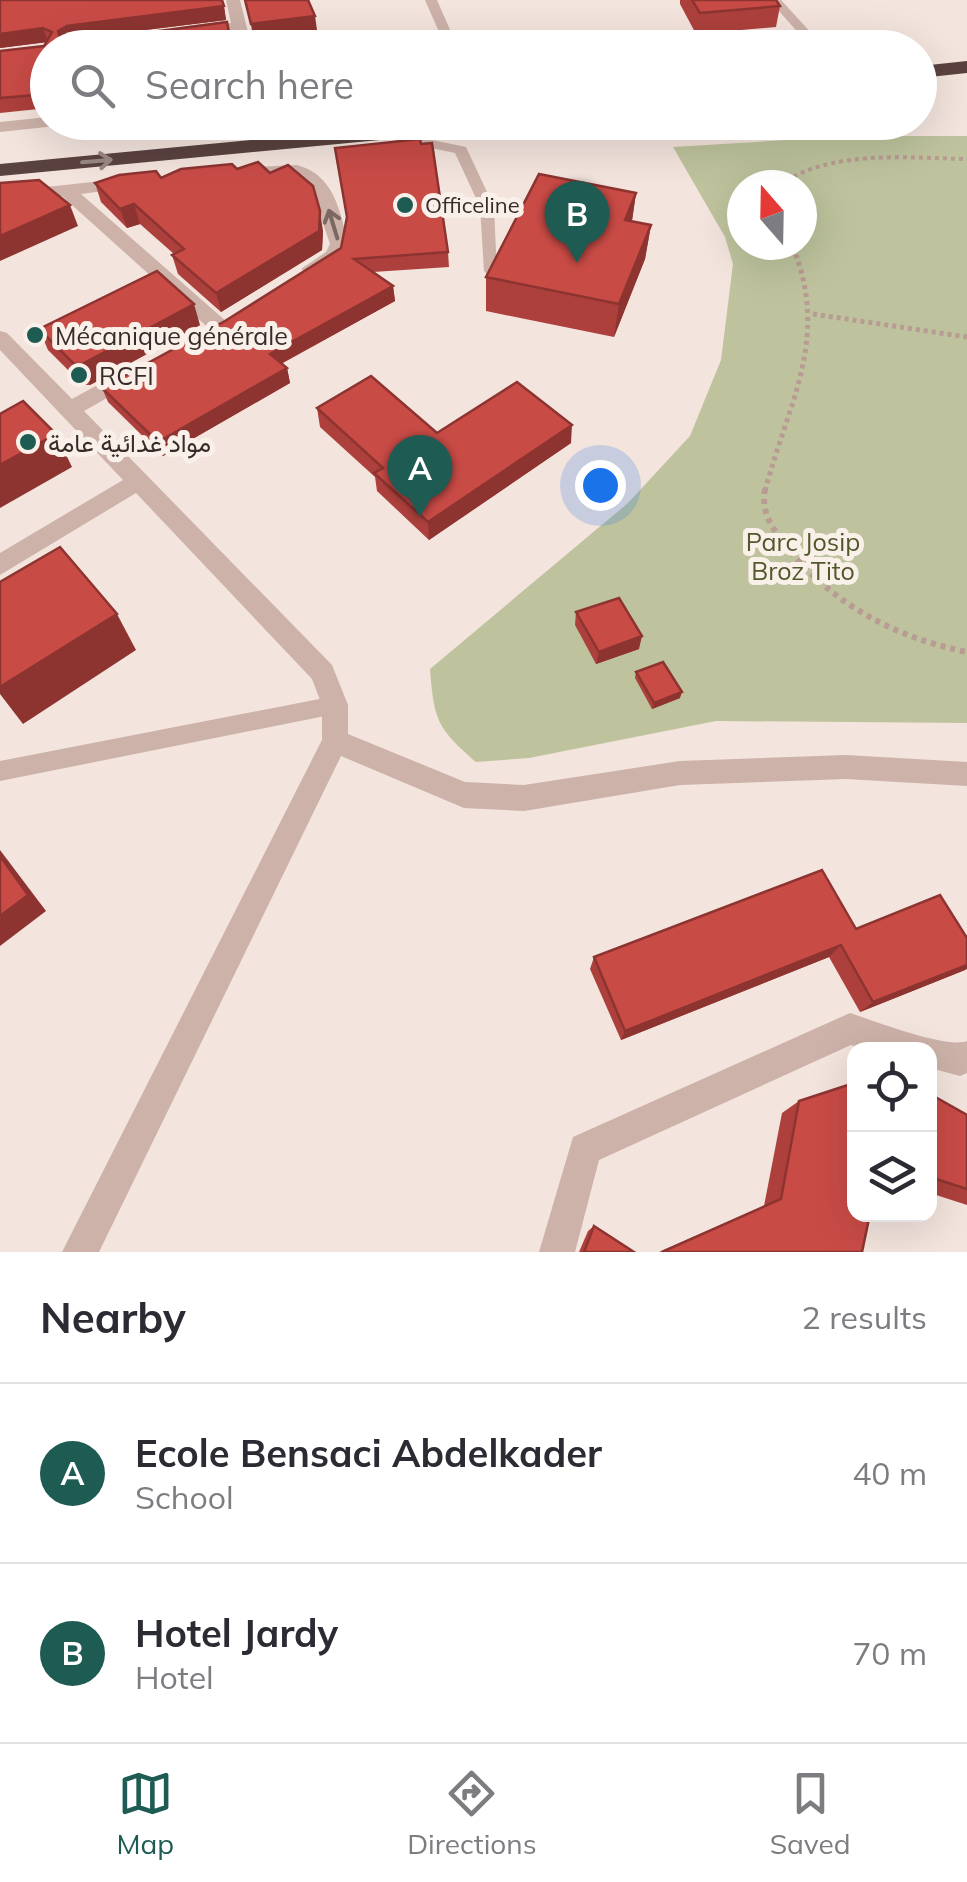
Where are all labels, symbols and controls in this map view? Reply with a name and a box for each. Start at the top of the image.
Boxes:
search box [30,30,937,140]
icon: search [65,58,120,113]
text: Search here [145,61,354,109]
one-way arrow [81,152,113,171]
north arrow [727,170,817,260]
pin: B [544,180,610,263]
place label: Officeline [425,191,520,219]
marker: Officeline [394,194,416,216]
one-way arrow [322,209,340,241]
place label: Mécanique générale [55,320,288,351]
marker: Mécanique générale [24,324,46,346]
place label: RCFI [99,360,154,391]
marker: RCFI [68,364,90,386]
place label: مواد غدائية عامة [48,427,211,459]
marker: مواد غدائية عامة [17,431,39,453]
pin: A [388,434,452,517]
your location [575,460,626,511]
park label: Parc Josip Broz Tito [746,526,860,586]
map controls [847,1042,937,1222]
button: locate [847,1042,937,1132]
button: layers [847,1132,937,1222]
text: Nearby [40,1291,186,1344]
text: 2 results [802,1297,927,1337]
text: Ecole Bensaci Abdelkader [135,1429,602,1477]
text: A [60,1453,85,1493]
text: 40 m [852,1453,927,1493]
text: School [135,1477,234,1517]
text: Hotel Jardy [135,1609,338,1657]
text: B [61,1633,84,1673]
text: 70 m [852,1633,927,1673]
text: Hotel [135,1657,214,1697]
tab: Map [117,1766,174,1861]
tab: Directions [407,1766,537,1861]
tab: Saved [770,1766,850,1861]

